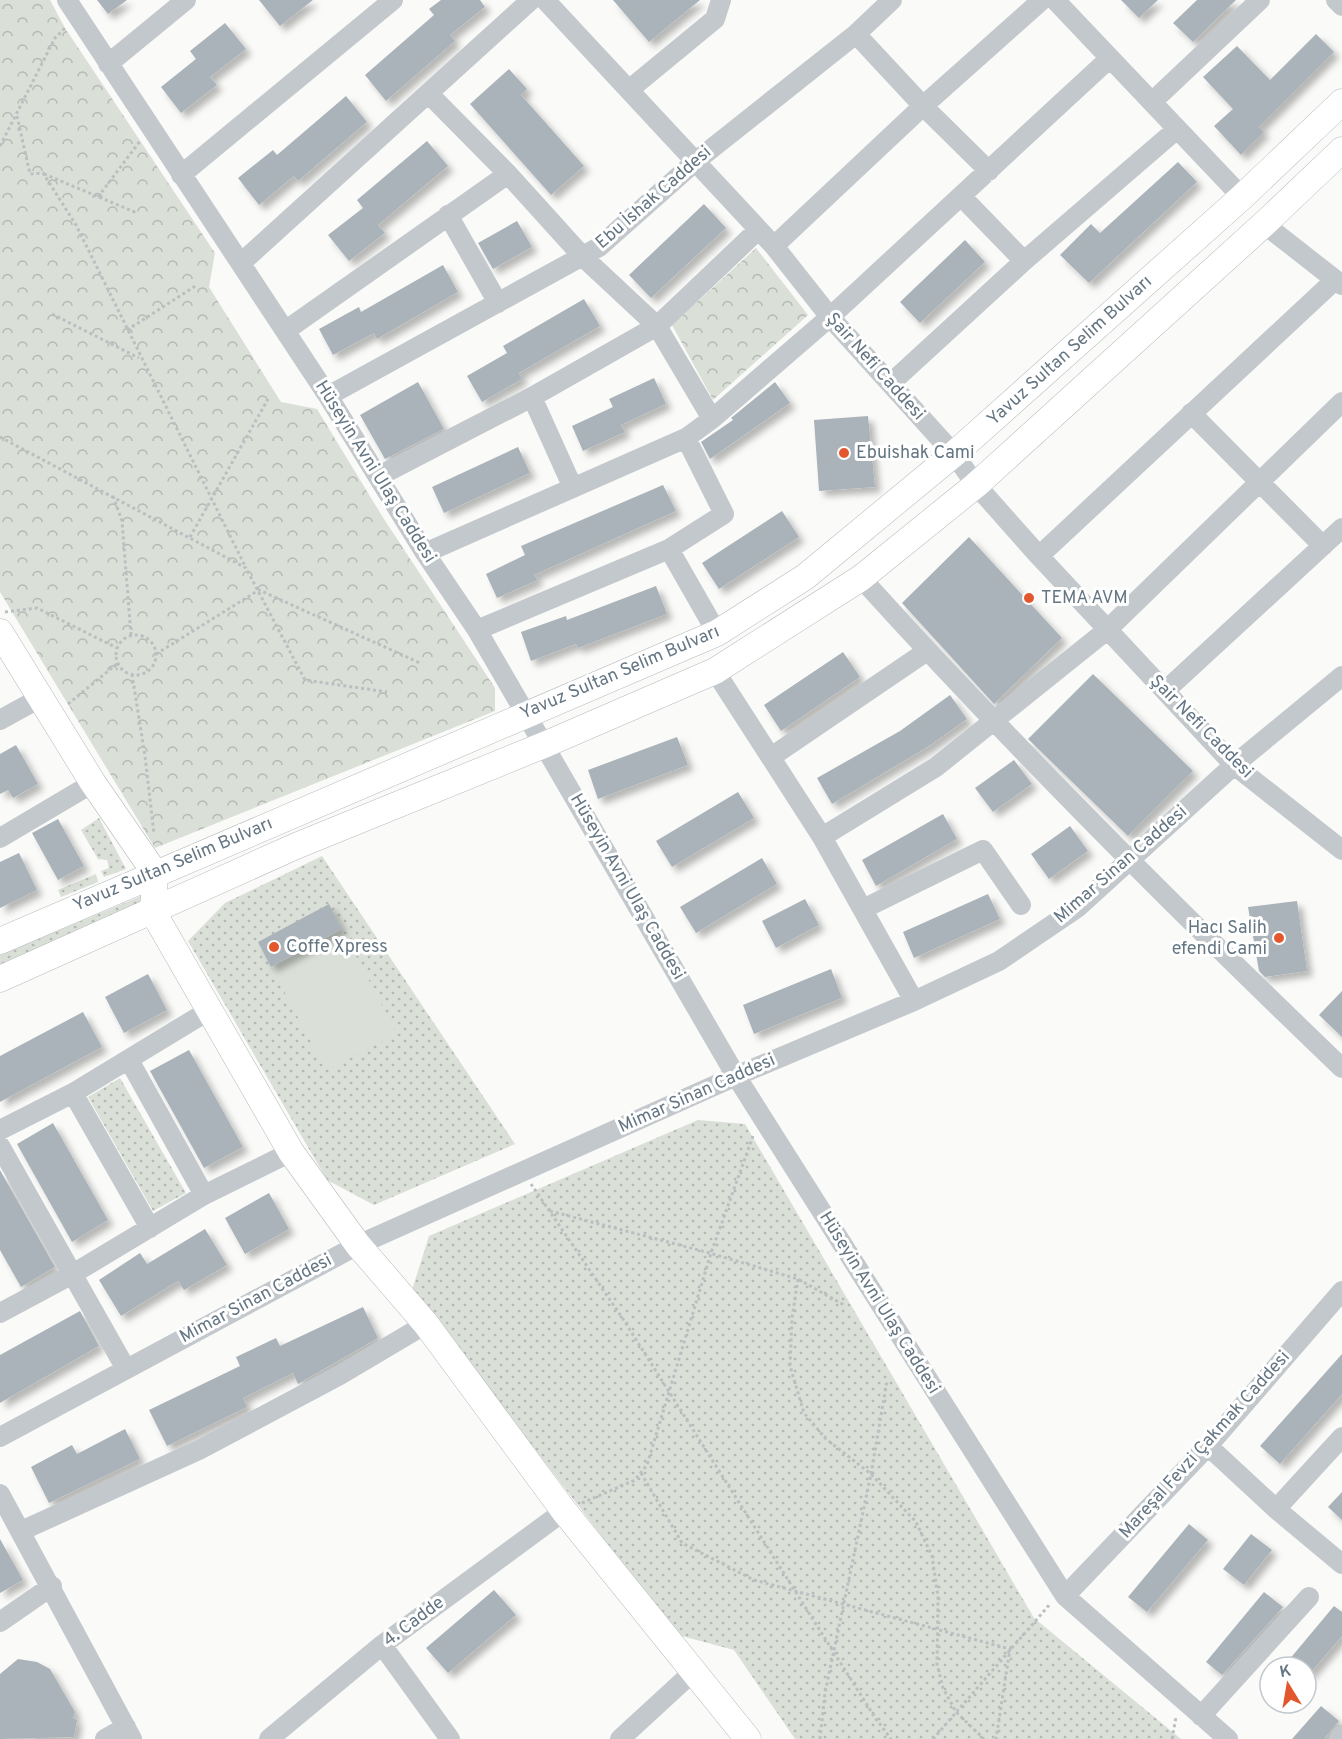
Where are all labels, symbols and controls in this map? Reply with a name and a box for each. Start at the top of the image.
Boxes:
street label: Ebu İshak Caddesi [590,140,717,255]
street label: Yavuz Sultan Selim Bulvarı [983,271,1157,431]
street label: Şair Nefi Caddesi [821,308,929,426]
street label: Hüseyin Avni Ulaş Caddesi [309,376,441,568]
place label: Ebuishak Cami [856,442,975,465]
marker: Ebuishak Cami [837,446,851,460]
place label: TEMA AVM [1041,587,1128,610]
marker: TEMA AVM [1022,591,1036,605]
street label: Yavuz Sultan Selim Bulvarı [517,621,723,725]
street label: Şair Nefi Caddesi [1144,670,1258,784]
street label: Hüseyin Avni Ulaş Caddesi [564,790,690,984]
street label: Mimar Sinan Caddesi [1050,801,1192,929]
street label: Yavuz Sultan Selim Bulvarı [70,813,276,917]
place label: Hacı Salih efendi Cami [1172,917,1267,961]
marker: Hacı Salih efendi Cami [1272,931,1286,945]
place label: Coffe Xpress [286,936,388,959]
marker: Coffe Xpress [267,940,281,954]
street label: Mimar Sinan Caddesi [615,1049,779,1139]
street label: Hüseyin Avni Ulaş Caddesi [813,1207,945,1399]
street label: Mimar Sinan Caddesi [176,1249,336,1349]
street label: Mareşal Fevzi Çakmak Caddesi [1115,1346,1295,1544]
street label: 4. Cadde [379,1592,449,1652]
north arrow [1258,1655,1318,1715]
text: K [1278,1661,1293,1683]

